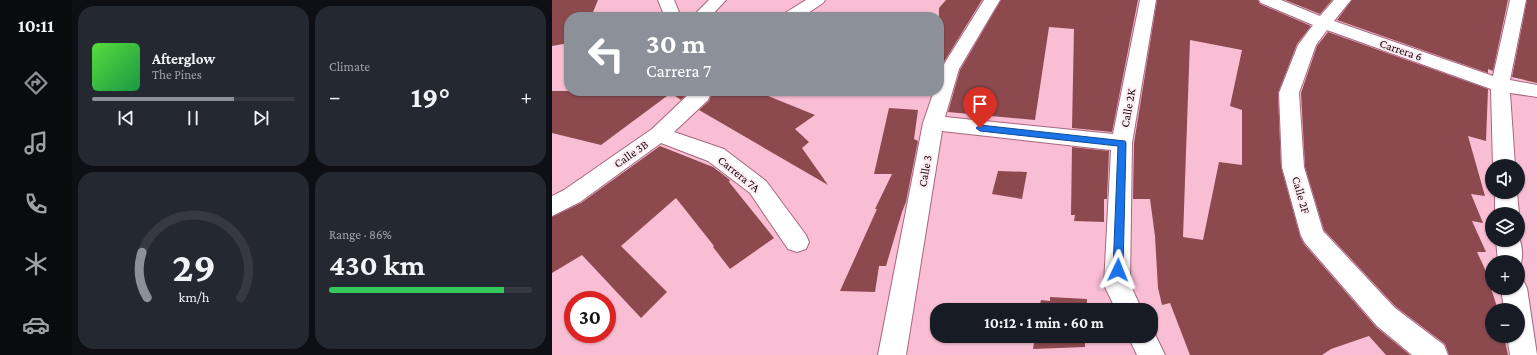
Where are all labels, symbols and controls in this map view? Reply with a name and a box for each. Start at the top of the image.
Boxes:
text: 10:11 [18,16,54,36]
icon: left [580,28,632,80]
text: 30 m [646,28,706,59]
street label: Carrera 6 [1378,36,1424,64]
text: Afterglow [152,51,215,67]
text: Climate [329,59,370,74]
text: Carrera 7 [646,61,711,81]
text: The Pines [152,67,202,82]
icon: directions [22,69,50,97]
text: 19° [411,80,450,113]
text: − [329,84,341,109]
text: + [520,84,532,109]
pin [963,87,997,128]
street label: Calle 2K [1118,87,1138,128]
icon: arrive [969,93,991,115]
icon: previous [115,107,137,129]
icon: pause [182,107,204,129]
icon: next [250,107,272,129]
icon: music [22,129,50,157]
street label: Calle 3B [611,137,651,171]
street label: Carrera 7A [715,153,763,195]
street label: Calle 3 [915,154,935,188]
map controls [1485,159,1525,343]
button: sound [1485,159,1525,199]
street label: Calle 2F [1289,175,1313,215]
icon: phone [22,190,50,218]
button: layers [1485,207,1525,247]
text: Range · 86% [329,227,392,242]
text: 29 [172,244,215,290]
text: 430 km [329,248,425,281]
position arrow [1097,249,1139,291]
icon: climate [22,250,50,278]
button: + [1485,255,1525,295]
text: km/h [178,289,209,305]
speed limit sign: 30 [564,291,616,343]
button: − [1485,303,1525,343]
icon: car [22,311,50,339]
text: 10:12 · 1 min · 60 m [984,315,1104,331]

